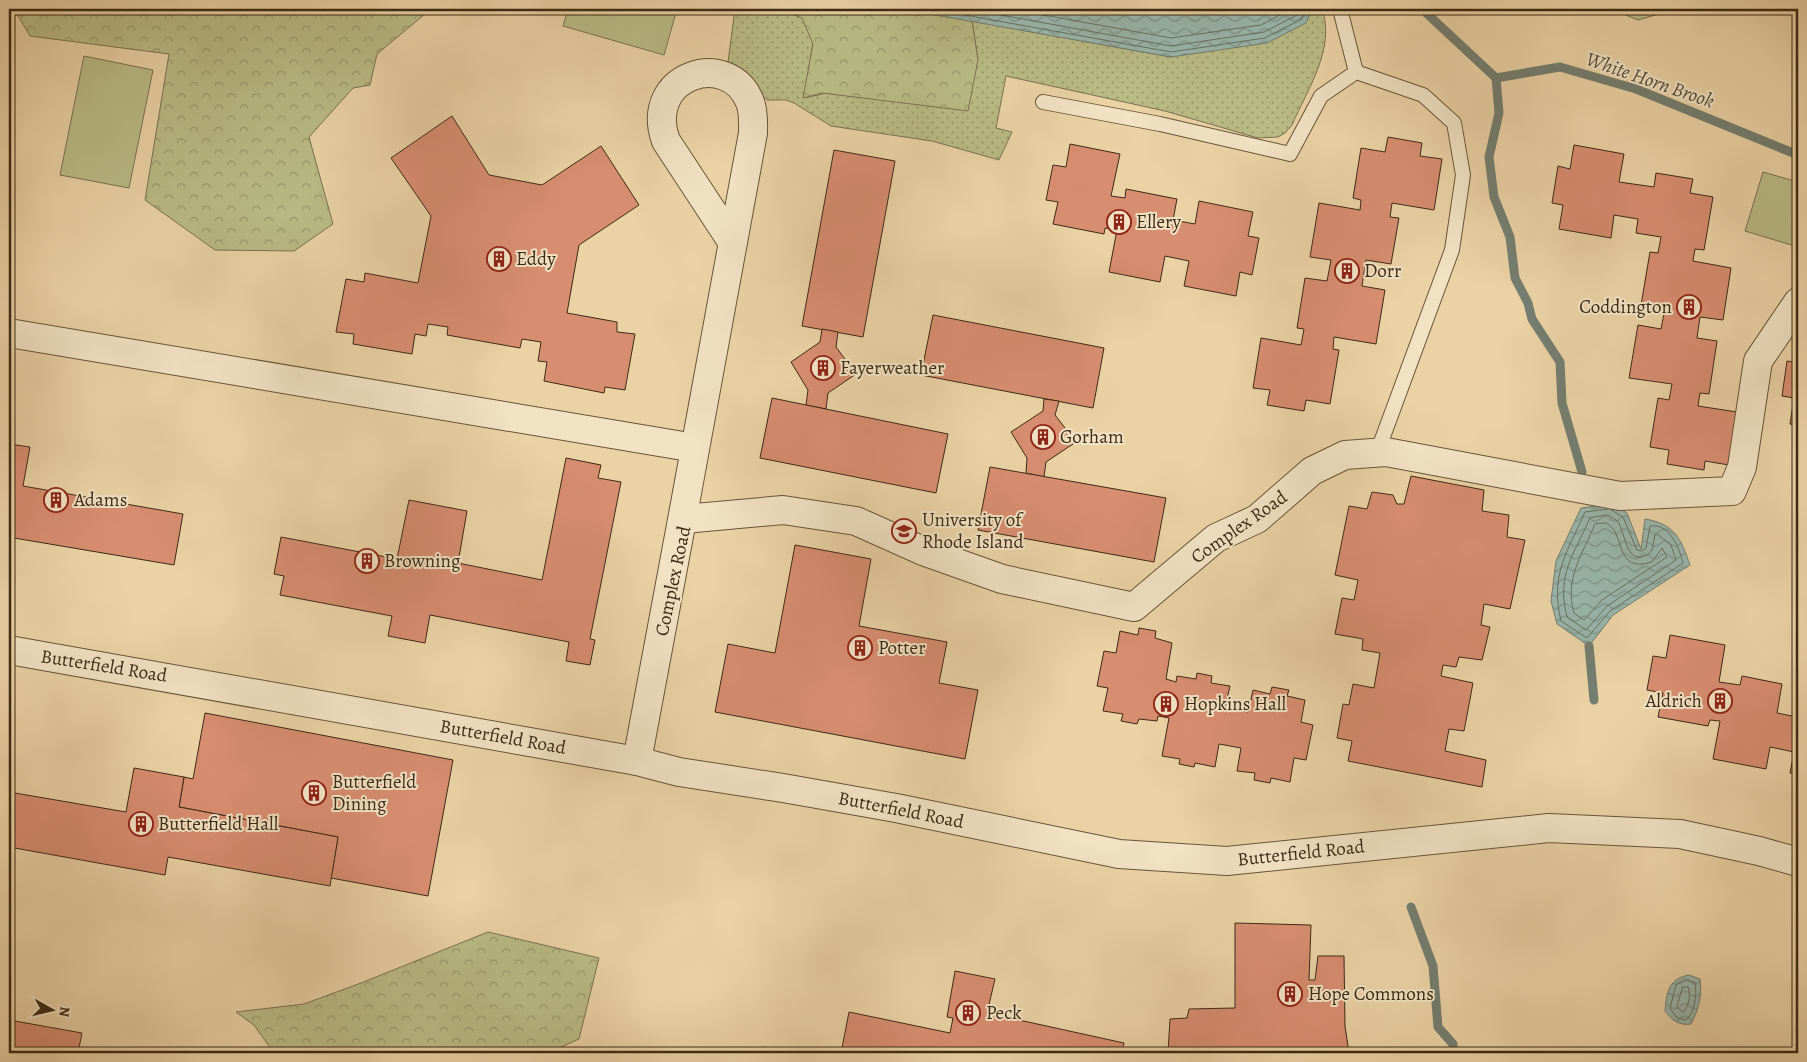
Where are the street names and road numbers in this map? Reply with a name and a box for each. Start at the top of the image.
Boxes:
street label: Complex Road [1186,484,1293,570]
street label: Complex Road [649,523,698,638]
street label: Butterfield Road [39,643,170,689]
street label: Butterfield Road [438,713,569,761]
street label: Butterfield Road [836,785,967,835]
street label: Butterfield Road [1236,833,1367,873]

